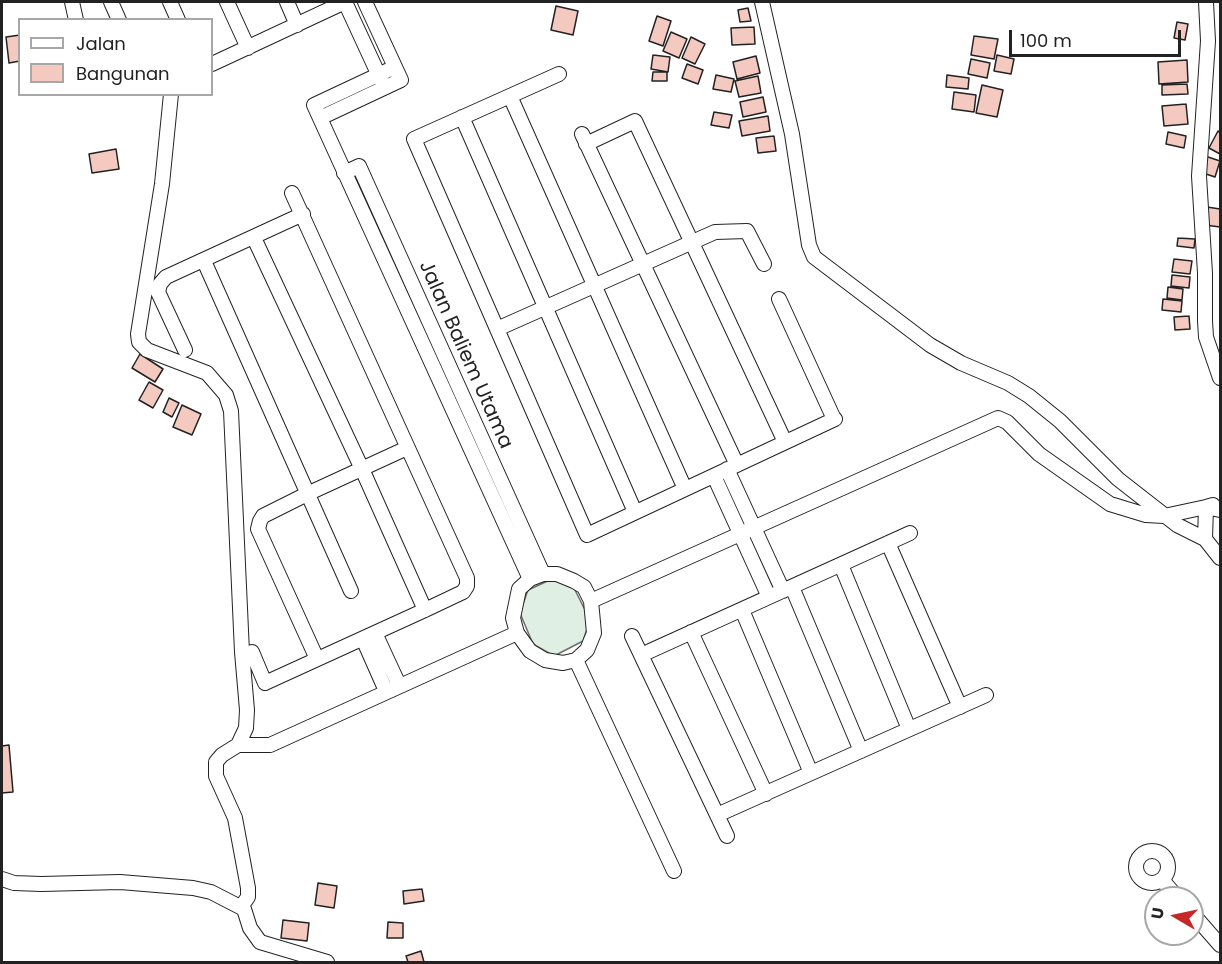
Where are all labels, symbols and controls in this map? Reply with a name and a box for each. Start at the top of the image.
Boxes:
legend [18,18,213,96]
scale bar [1012,18,1184,56]
text: 100 m [1020,28,1072,53]
text: Jalan [76,31,126,56]
text: Bangunan [76,61,170,86]
street label: Jalan Baliem Utama [413,257,517,453]
north arrow [1144,886,1204,946]
text: U [1145,906,1170,921]

